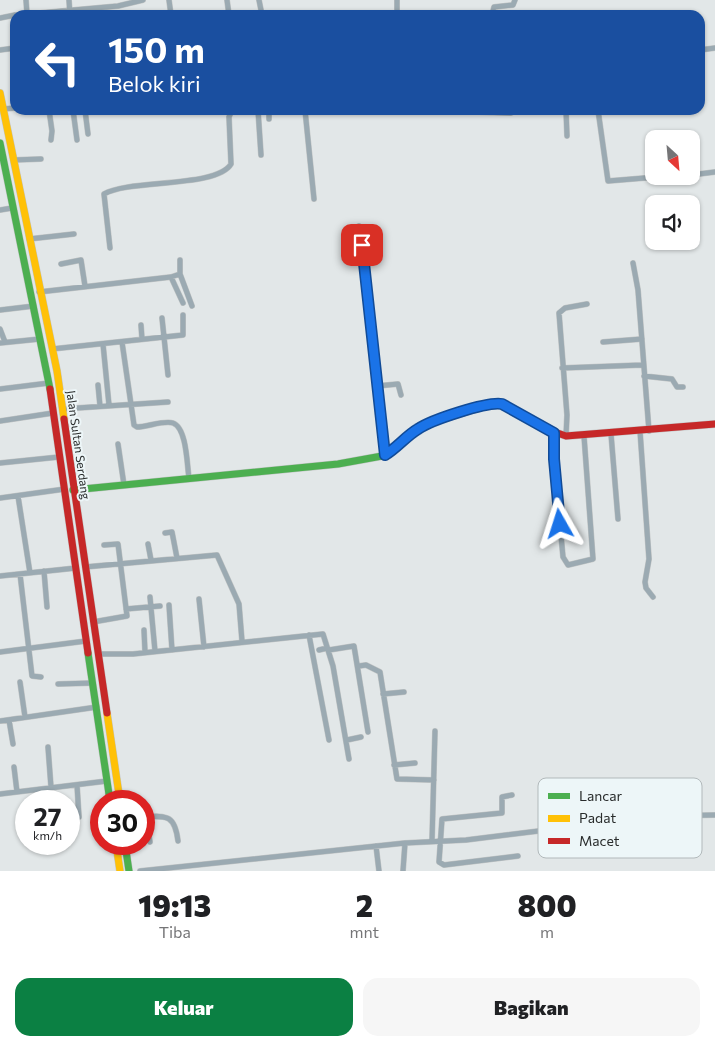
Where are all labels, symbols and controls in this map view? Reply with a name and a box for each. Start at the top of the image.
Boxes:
text: 150 m [108,27,205,70]
icon: left [25,30,90,95]
text: Belok kiri [108,70,201,97]
north arrow [645,130,700,185]
map controls [645,130,700,250]
button: sound [645,195,700,250]
pin [341,224,383,266]
icon: arrive [348,231,376,259]
street label: Jalan Sultan Serdang [63,389,94,501]
position arrow [533,497,585,549]
legend [538,778,702,858]
text: Lancar [579,787,623,804]
speed limit sign: 30 [90,790,155,855]
text: 27 [34,801,61,831]
text: Padat [579,809,617,826]
text: km/h [33,828,62,842]
text: Macet [579,832,620,849]
text: 19:13 [138,886,211,923]
text: 2 [356,886,373,923]
text: 800 [518,886,577,923]
text: Tiba [159,922,191,941]
text: mnt [349,922,379,941]
text: m [540,922,554,941]
button: Keluar [15,978,353,1036]
button: Bagikan [363,978,700,1036]

